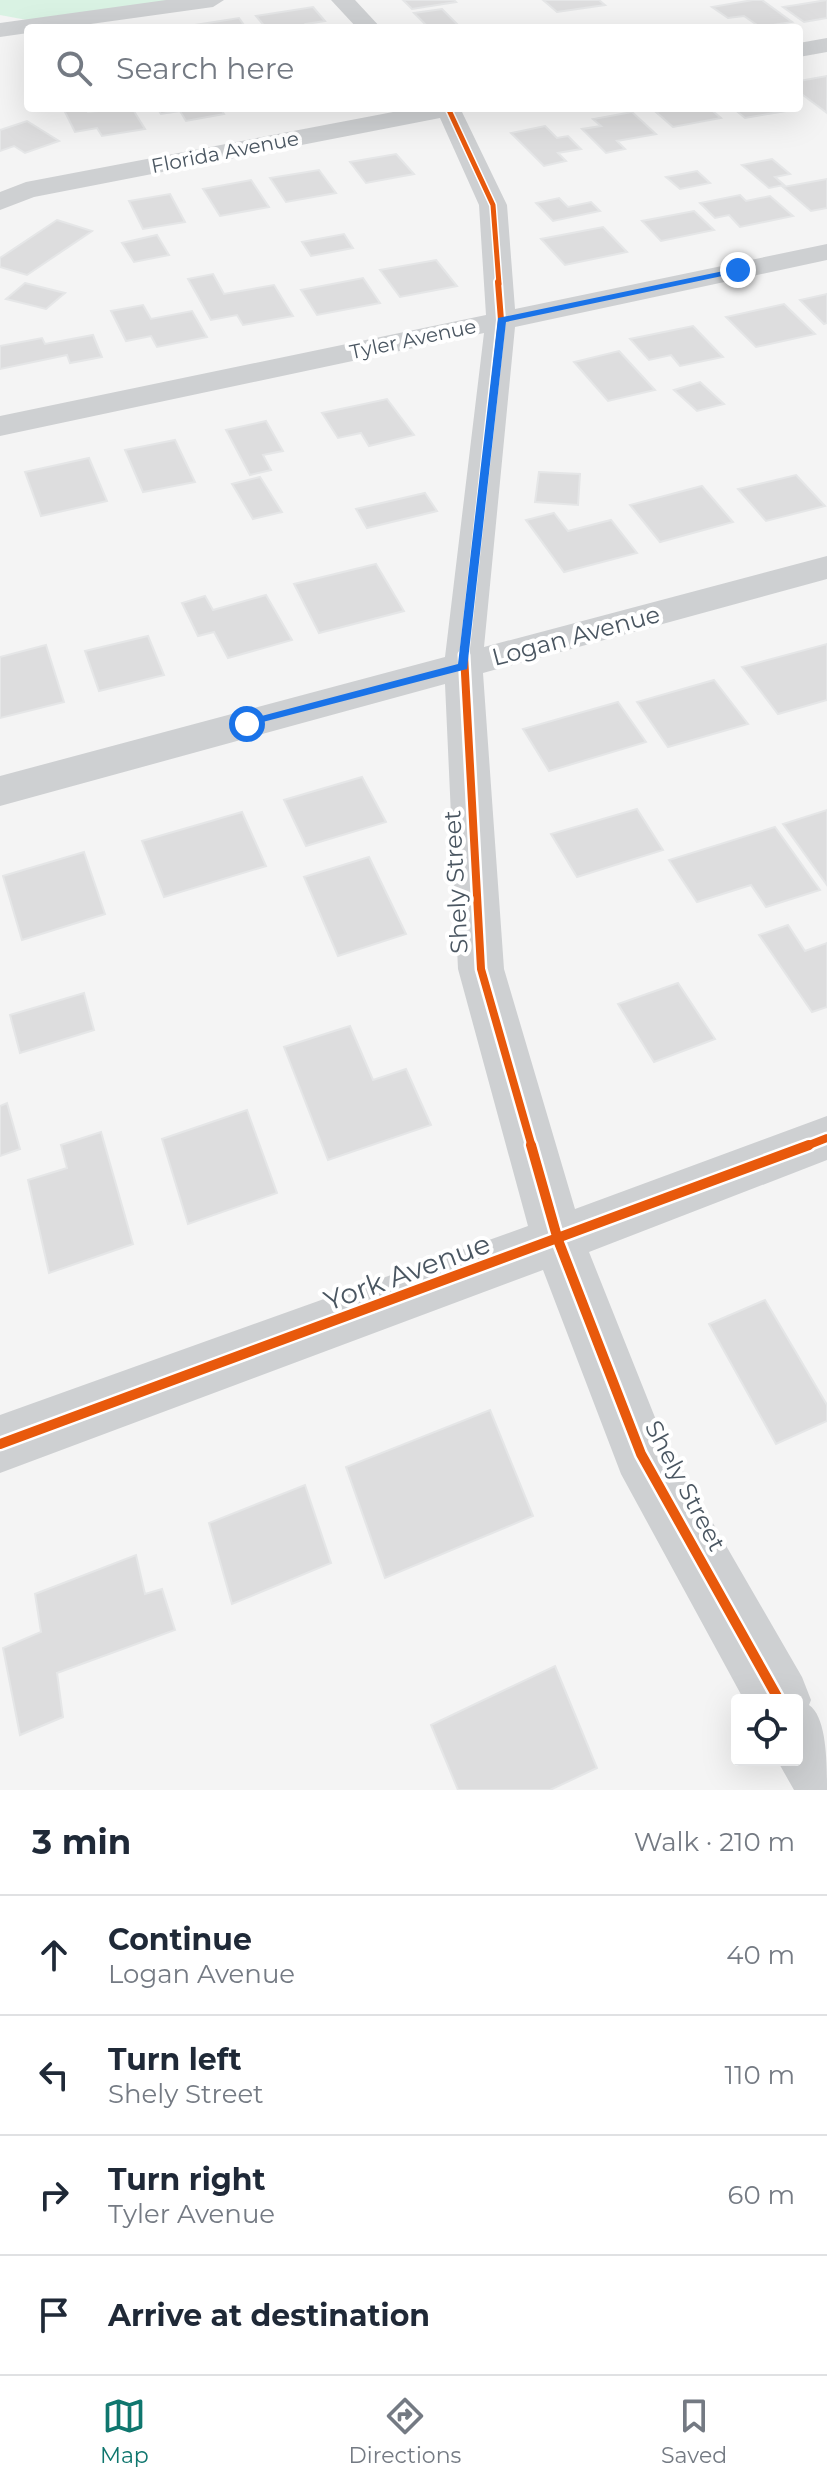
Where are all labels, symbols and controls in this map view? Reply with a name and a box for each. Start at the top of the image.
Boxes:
search box [24,24,803,112]
icon: search [52,46,96,90]
text: Search here [116,50,294,87]
street label: Florida Avenue [149,126,301,178]
route end [720,252,756,288]
street label: Tyler Avenue [348,314,478,364]
street label: Logan Avenue [489,599,663,672]
route start [229,706,265,742]
street label: Shely Street [437,809,474,955]
street label: York Avenue [319,1226,495,1318]
street label: Shely Street [639,1416,732,1556]
map controls [731,1694,803,1766]
button: locate [731,1694,803,1766]
text: 3 min [32,1821,131,1863]
text: Walk · 210 m [634,1826,795,1858]
text: Continue [108,1921,252,1958]
icon: ahead [32,1933,76,1977]
text: 40 m [726,1939,795,1971]
text: Logan Avenue [108,1958,295,1990]
text: Turn left [108,2041,241,2078]
icon: left [32,2053,76,2097]
text: 110 m [725,2059,795,2091]
text: Shely Street [108,2078,264,2110]
text: Turn right [108,2161,265,2198]
icon: right [32,2173,76,2217]
text: 60 m [728,2179,795,2211]
text: Tyler Avenue [108,2198,275,2230]
icon: arrive [32,2293,76,2337]
text: Arrive at destination [108,2297,430,2334]
tab: Map [100,2394,149,2469]
tab: Directions [349,2394,461,2469]
tab: Saved [661,2394,727,2469]

